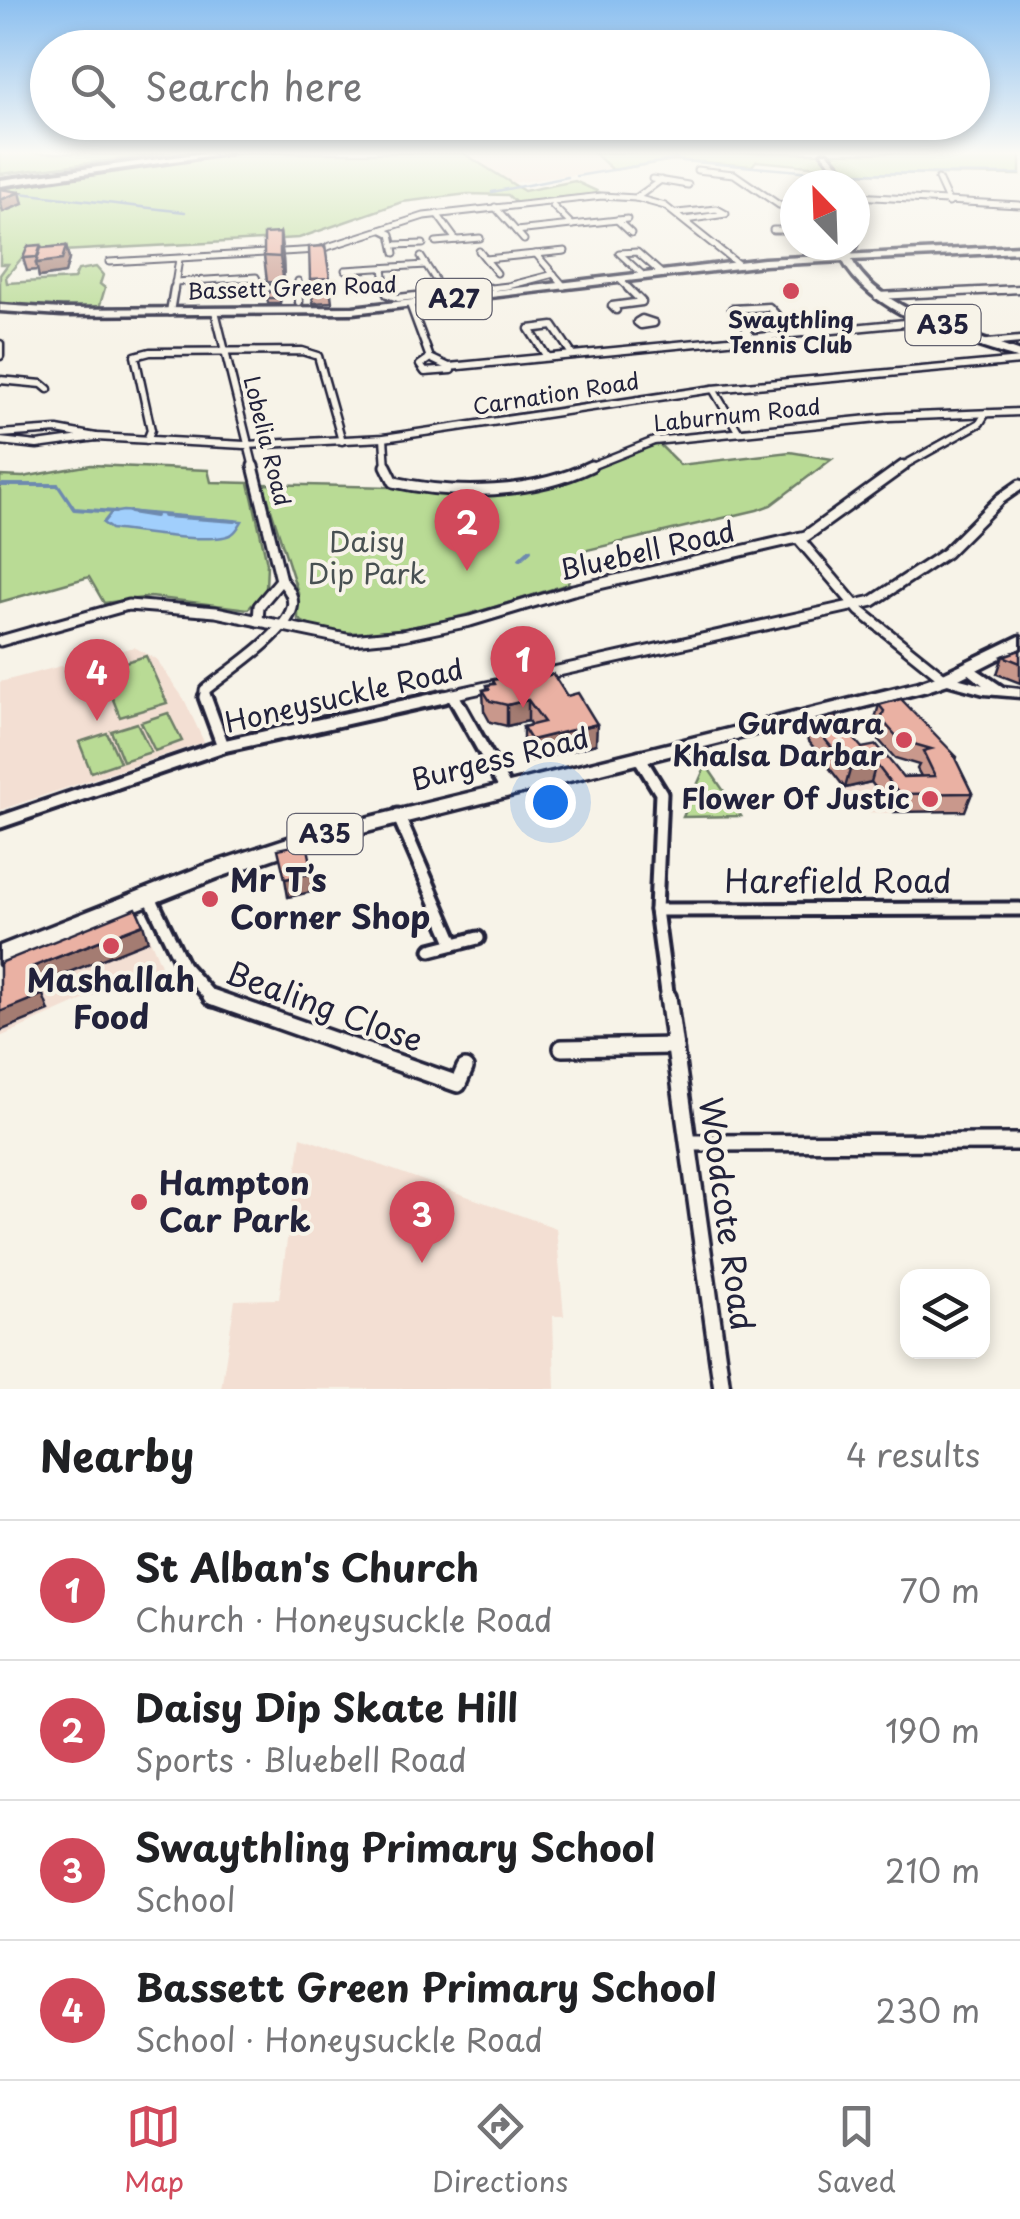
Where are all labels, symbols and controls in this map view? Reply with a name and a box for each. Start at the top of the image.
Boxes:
search box [30,30,990,140]
text: Search here [145,57,362,114]
icon: search [65,58,120,113]
north arrow [780,170,870,260]
street label: Bassett Green Road [187,266,397,307]
road number: A27 [416,279,492,319]
marker: Swaythling Tennis Club [780,280,802,302]
place label: Swaythling Tennis Club [728,302,854,360]
road number: A35 [906,305,980,345]
street label: Carnation Road [470,363,641,422]
street label: Lobelia Road [236,372,301,509]
street label: Laburnum Road [652,388,822,439]
pin: 2 [434,488,500,571]
street label: Bluebell Road [555,508,739,591]
park label: Daisy Dip Park [308,519,426,594]
pin: 1 [490,626,556,708]
pin: 4 [64,638,130,721]
street label: Honeysuckle Road [220,646,467,743]
place label: Gurdwara Khalsa Darbar [672,701,885,776]
street label: Burgess Road [406,715,593,800]
marker: Gurdwara Khalsa Darbar [893,729,915,751]
place label: Flower Of Justic [681,776,910,819]
your location [525,777,576,828]
marker: Flower Of Justic [919,788,941,810]
road number: A35 [288,814,362,854]
place label: Mr T’s Corner Shop [230,855,430,940]
street label: Harefield Road [724,856,952,904]
marker: Mr T’s Corner Shop [199,888,221,910]
marker: Mashallah Food [100,935,122,957]
street label: Bealing Close [219,947,430,1063]
place label: Mashallah Food [27,955,195,1040]
street label: Woodcote Road [688,1094,768,1333]
place label: Hampton Car Park [159,1158,311,1243]
pin: 3 [390,1180,454,1263]
marker: Hampton Car Park [128,1191,150,1213]
map controls [900,1269,990,1359]
button: layers [900,1269,990,1359]
text: Nearby [40,1423,194,1486]
text: 4 results [846,1430,980,1478]
text: St Alban's Church [135,1538,479,1595]
text: 1 [65,1566,80,1614]
text: 70 m [900,1566,980,1614]
text: Church · Honeysuckle Road [135,1595,553,1643]
text: Daisy Dip Skate Hill [135,1678,518,1735]
text: 2 [61,1706,84,1754]
text: 190 m [885,1706,980,1754]
text: Sports · Bluebell Road [135,1735,467,1783]
text: Swaythling Primary School [135,1818,655,1875]
text: 3 [62,1846,83,1894]
text: 210 m [885,1846,980,1894]
text: School [135,1875,236,1923]
text: Bassett Green Primary School [135,1958,717,2015]
text: 4 [62,1986,83,2034]
text: 230 m [875,1986,980,2034]
text: School · Honeysuckle Road [135,2015,543,2063]
tab: Map [124,2099,184,2202]
tab: Directions [432,2099,568,2202]
tab: Saved [816,2099,896,2202]

